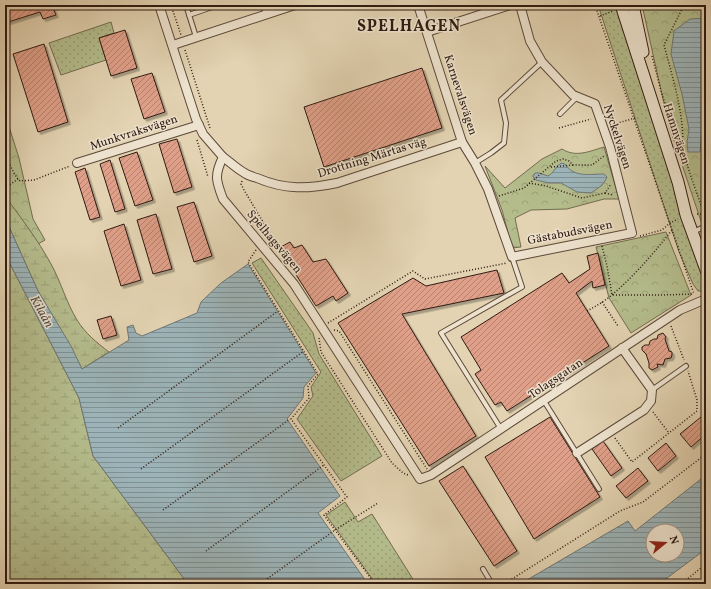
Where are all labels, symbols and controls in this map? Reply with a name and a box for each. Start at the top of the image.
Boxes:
district label: SPELHAGEN [357,16,461,38]
street label: Karnevalsvägen [439,53,481,137]
street label: Hamnvägen [659,101,693,167]
street label: Nyckelvägen [599,103,635,171]
street label: Munkvraksvägen [88,111,180,155]
street label: Drottning Märtas väg [316,134,428,182]
street label: Spelhagsvägen [243,207,305,277]
street label: Gästabudsvägen [526,217,614,249]
water label: Kilaån [25,293,57,332]
street label: Tolagsgatan [526,355,586,403]
north arrow [645,523,685,563]
text: N [665,534,681,546]

